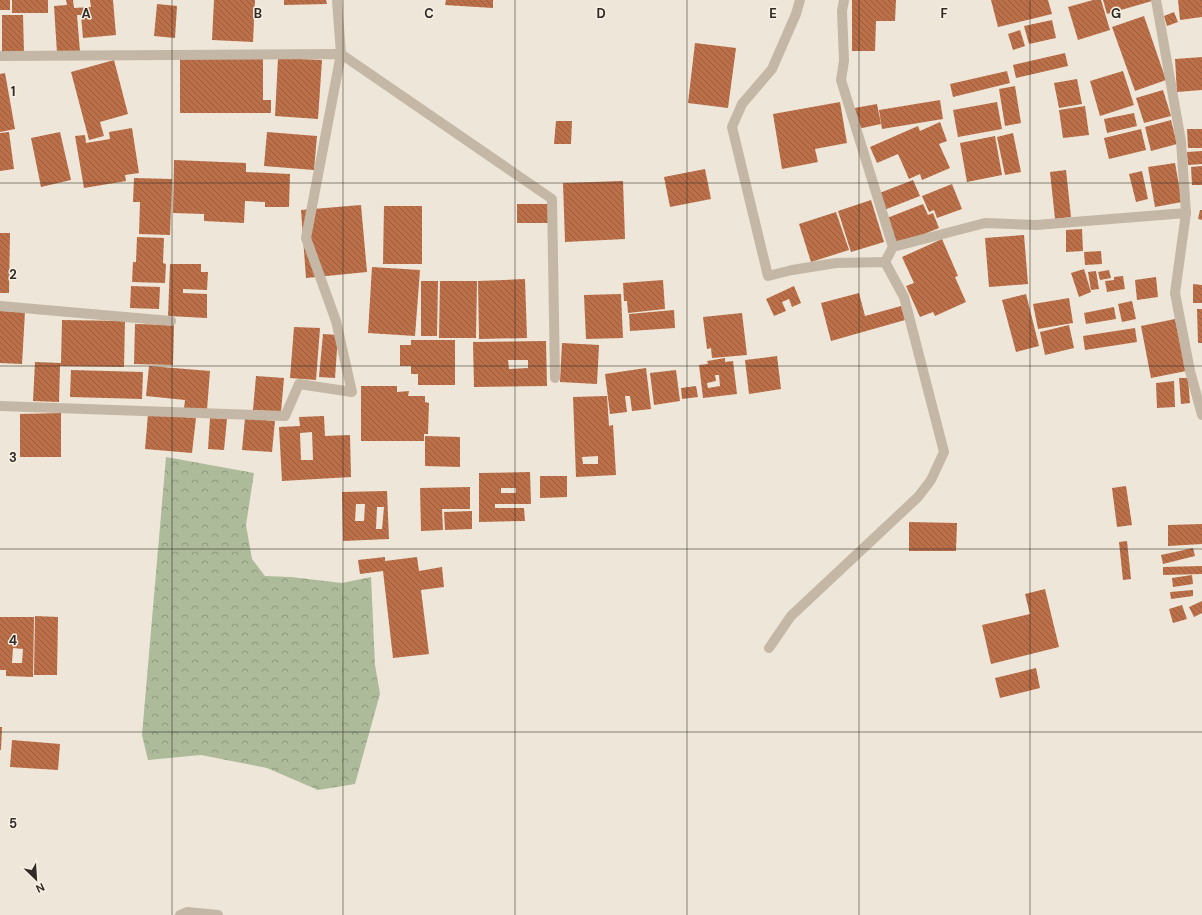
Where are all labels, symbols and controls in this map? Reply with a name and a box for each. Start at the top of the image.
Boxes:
text: A [81,5,91,22]
text: B [254,5,262,22]
text: C [424,5,434,22]
text: D [596,5,606,22]
text: E [769,5,777,22]
text: F [940,5,948,22]
text: G [1111,5,1121,22]
text: 1 [11,83,15,100]
text: 2 [9,266,17,283]
text: 3 [9,449,17,466]
text: 4 [9,632,17,649]
text: 5 [9,815,17,832]
north arrow [16,859,56,899]
text: N [34,880,47,896]

